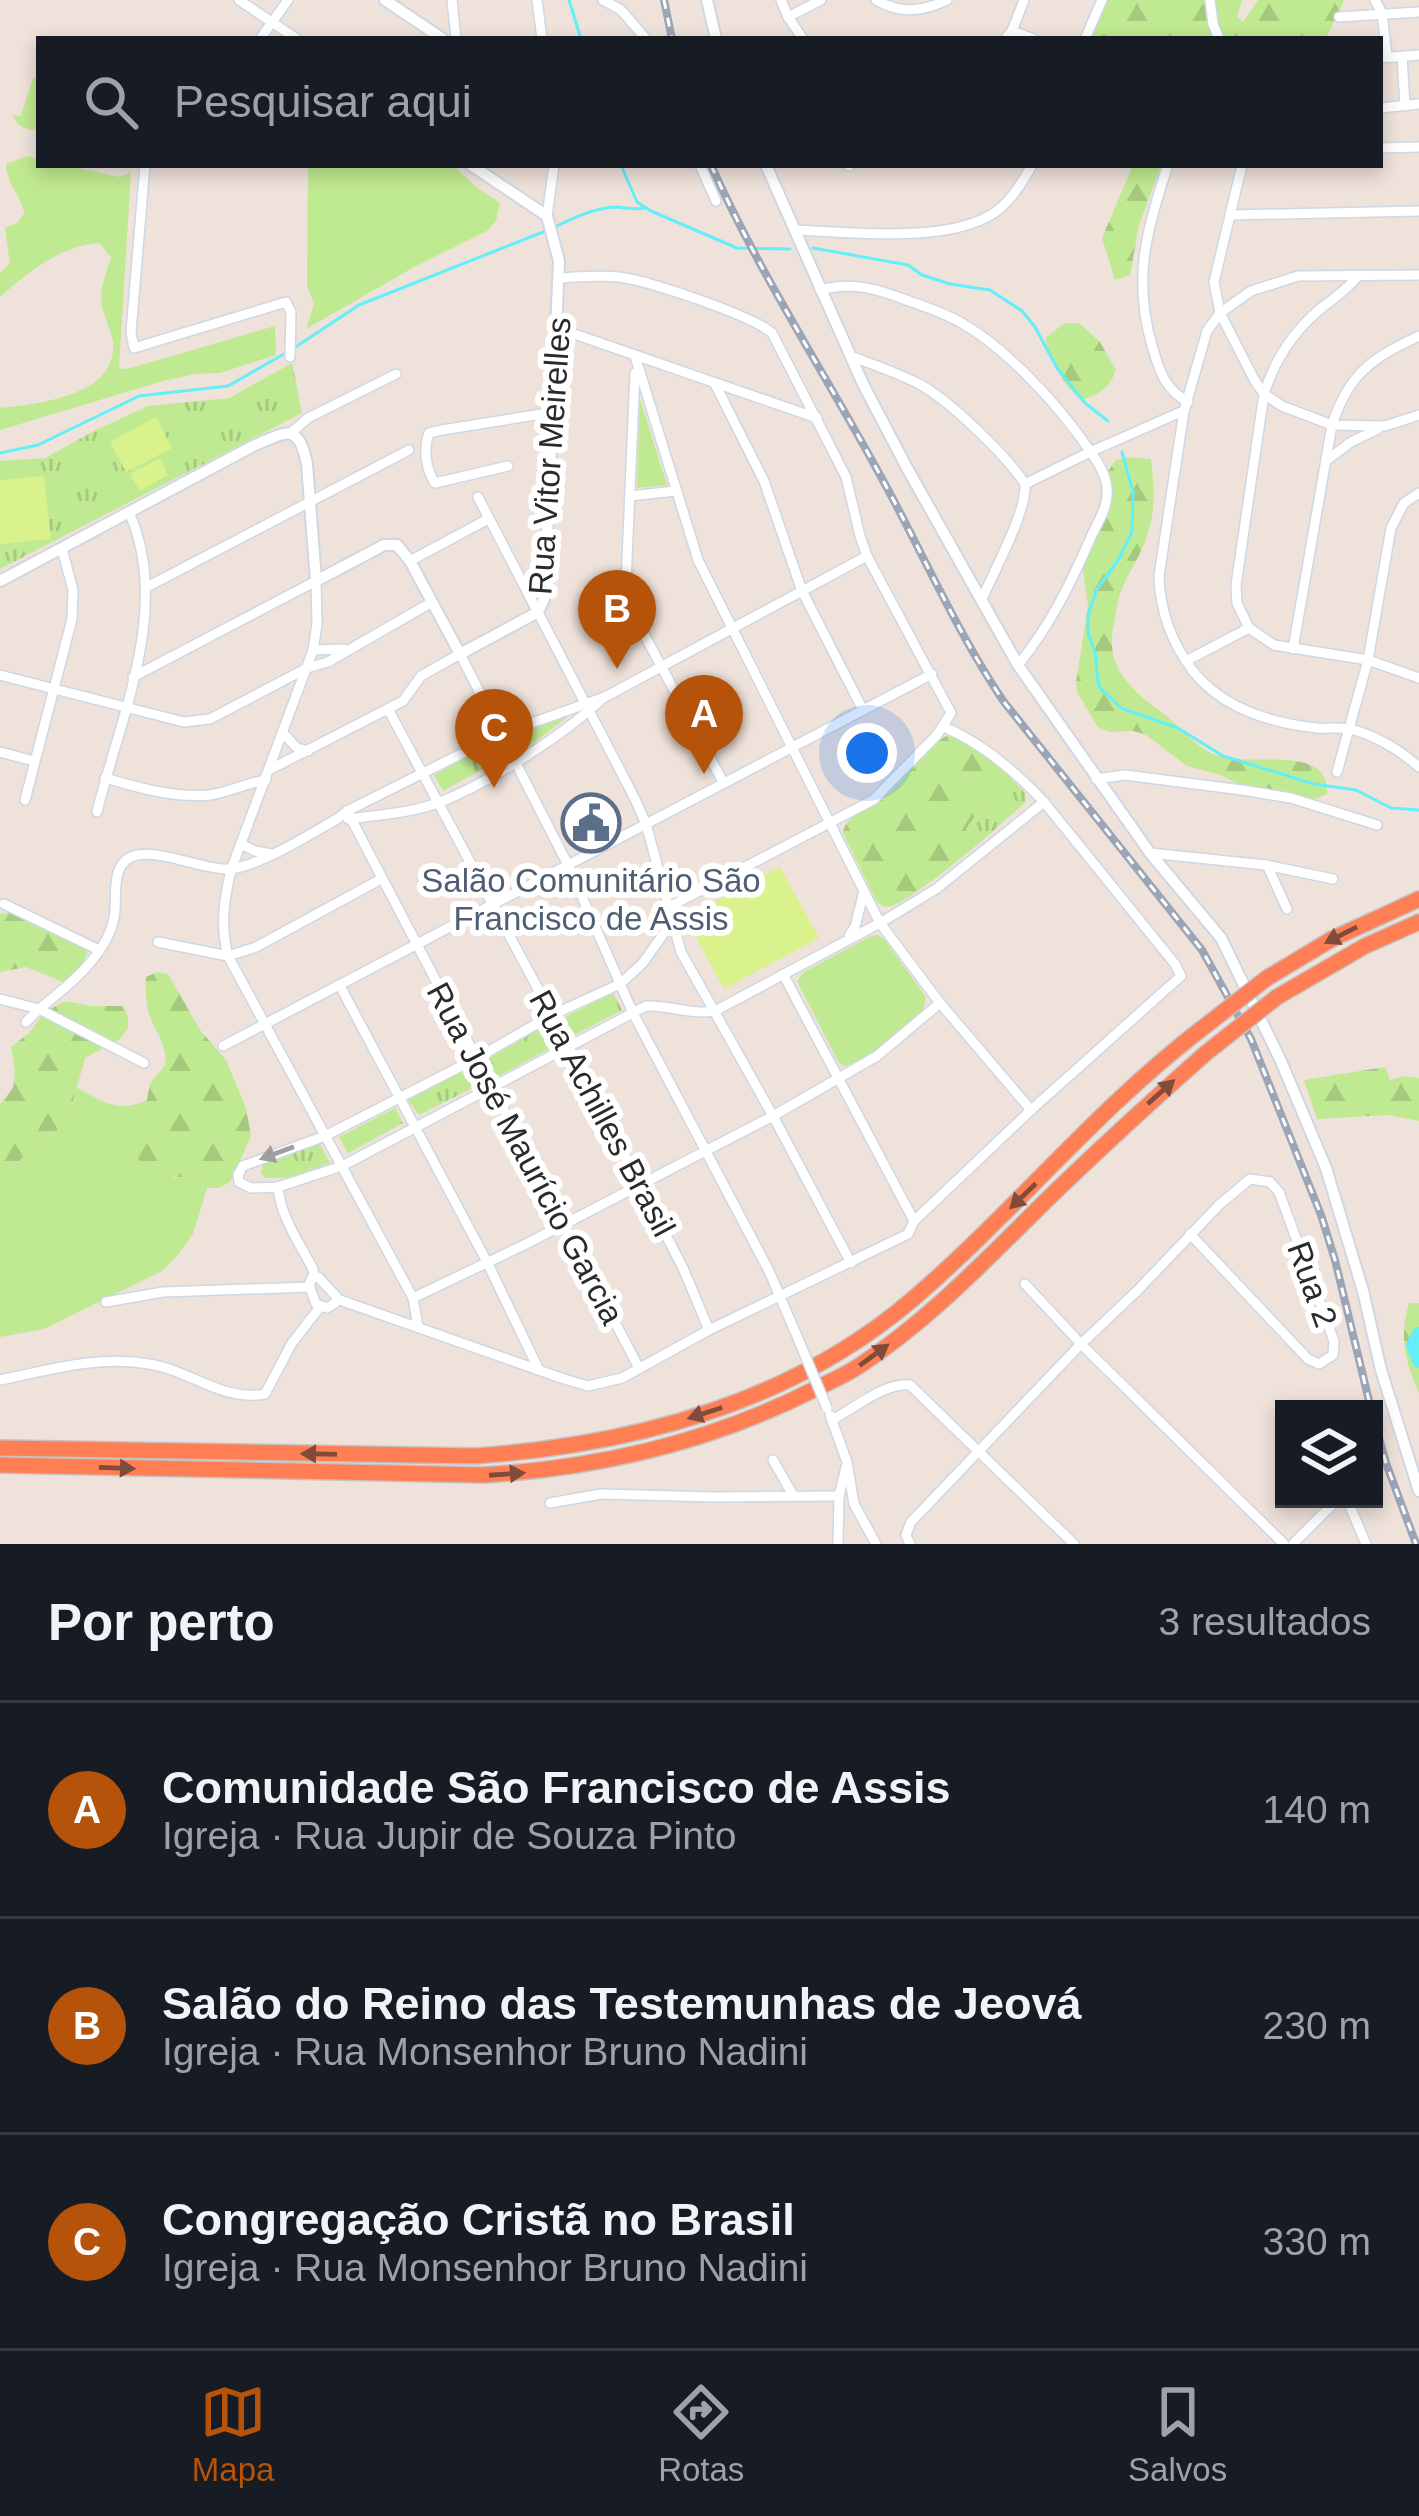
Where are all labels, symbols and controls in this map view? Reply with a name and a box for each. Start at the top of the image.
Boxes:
search box [36,36,1383,168]
icon: search [78,69,144,135]
text: Pesquisar aqui [174,76,472,127]
street label: Rua Vitor Meirelles [521,316,578,596]
pin: B [578,570,656,669]
pin: A [665,675,743,774]
pin: C [455,689,533,788]
your location [837,723,897,783]
public building icon: Salão Comunitário São Francisco de Assis [560,792,622,854]
place label: Salão Comunitário São Francisco de Assis [421,862,761,937]
one-way arrow [1324,924,1358,945]
street label: Rua José Maurício Garcia [420,976,632,1331]
street label: Rua Achilles Brasil [522,984,683,1243]
one-way arrow [1147,1079,1176,1107]
one-way arrow [259,1145,295,1163]
one-way arrow [1009,1181,1038,1209]
street label: Rua 2 [1280,1236,1345,1332]
one-way arrow [858,1344,890,1367]
map controls [1275,1400,1383,1508]
button: layers [1275,1400,1383,1508]
one-way arrow [686,1405,723,1424]
one-way arrow [299,1444,337,1463]
one-way arrow [99,1459,137,1478]
one-way arrow [489,1464,526,1483]
text: Por perto [48,1594,275,1651]
text: 3 resultados [1159,1600,1371,1643]
text: Comunidade São Francisco de Assis [162,1762,951,1813]
text: A [73,1788,101,1831]
text: 140 m [1263,1788,1371,1831]
text: Igreja · Rua Jupir de Souza Pinto [162,1814,737,1857]
text: Salão do Reino das Testemunhas de Jeová [162,1978,1081,2029]
text: B [73,2004,101,2047]
text: 230 m [1263,2004,1371,2047]
text: Igreja · Rua Monsenhor Bruno Nadini [162,2030,808,2073]
text: Congregação Cristã no Brasil [162,2194,795,2245]
text: C [73,2220,101,2263]
text: 330 m [1263,2220,1371,2263]
text: Igreja · Rua Monsenhor Bruno Nadini [162,2246,808,2289]
tab: Mapa [192,2379,274,2489]
tab: Rotas [658,2379,744,2489]
tab: Salvos [1128,2379,1227,2489]

